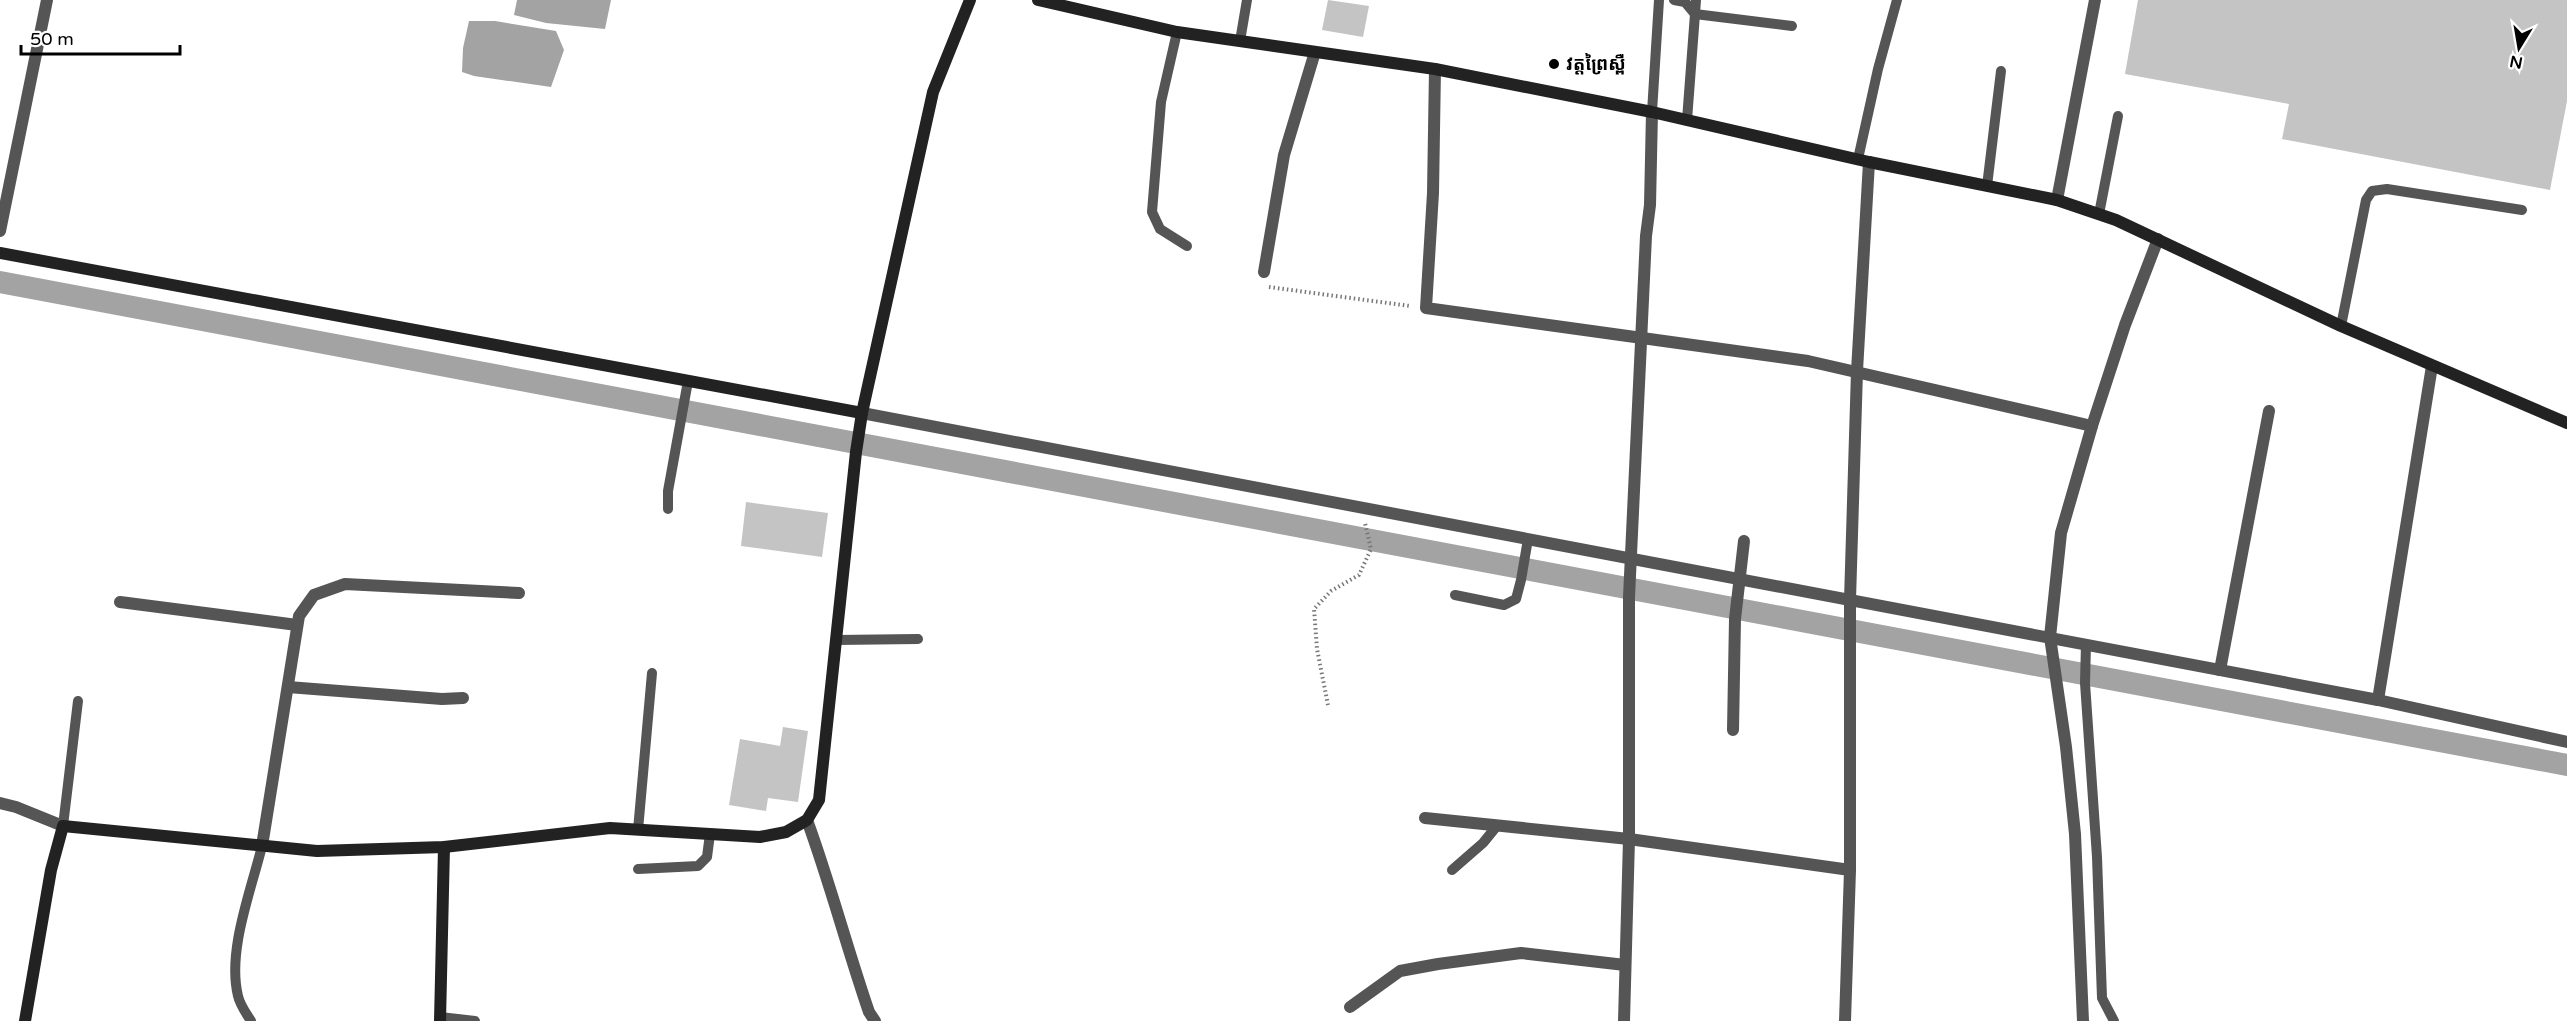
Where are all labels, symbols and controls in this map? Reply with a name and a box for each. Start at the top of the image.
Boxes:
scale bar [21,18,180,56]
north arrow [2489,18,2549,78]
text: 50 m [30,28,74,50]
text: N [2508,51,2525,73]
place label: វត្តព្រៃស្ពឺ [1566,52,1626,75]
marker: វត្តព្រៃស្ពឺ [1547,57,1561,71]

